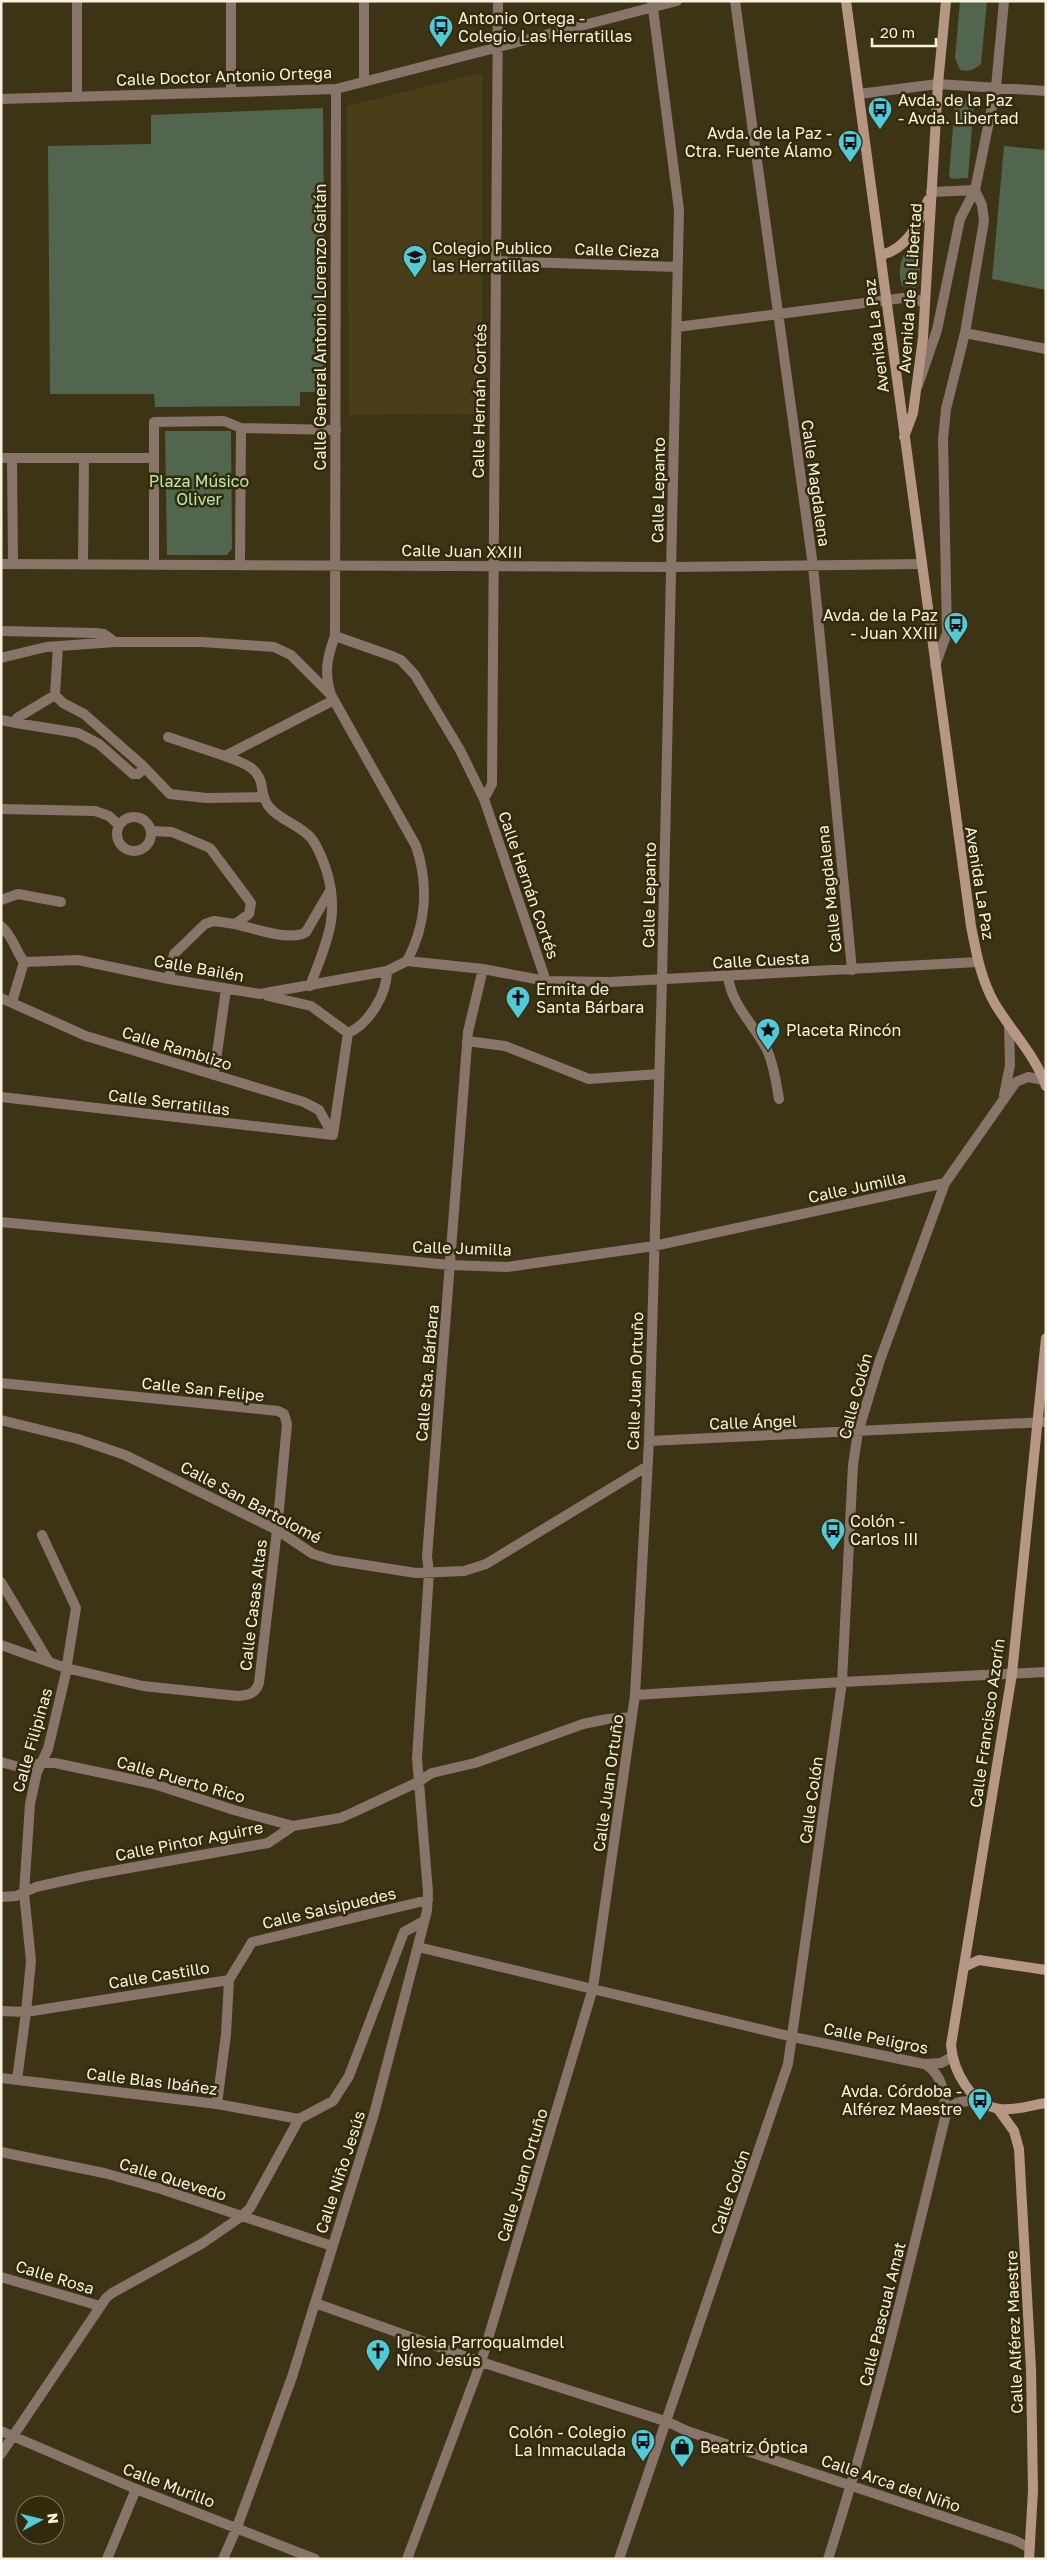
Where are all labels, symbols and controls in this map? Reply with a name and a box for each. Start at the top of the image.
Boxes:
place label: Antonio Ortega - Colegio Las Herratillas [458,8,632,46]
bus stop icon: Antonio Ortega - Colegio Las Herratillas [428,14,454,48]
scale bar [872,15,936,47]
text: 20 m [880,23,915,41]
street label: Calle Doctor Antonio Ortega [116,62,332,90]
place label: Avda. de la Paz - Avda. Libertad [898,90,1019,128]
bus stop icon: Avda. de la Paz - Avda. Libertad [867,96,893,130]
place label: Avda. de la Paz - Ctra. Fuente Álamo [685,123,832,161]
bus stop icon: Avda. de la Paz - Ctra. Fuente Álamo [837,129,863,163]
street label: Calle General Antonio Lorenzo Gaitán [310,184,330,470]
street label: Avenida de la Libertad [894,202,926,374]
place label: Colegio Publico las Herratillas [432,238,552,276]
street label: Calle Cieza [574,239,660,261]
school or university icon: Colegio Publico las Herratillas [402,244,428,278]
street label: Avenida La Paz [859,278,893,394]
street label: Calle Hernán Cortés [468,323,490,479]
street label: Calle Magdalena [797,418,835,548]
street label: Calle Lepanto [647,437,669,543]
park label: Plaza Músico Oliver [149,471,249,509]
street label: Calle Juan XXIII [401,540,523,562]
place label: Avda. de la Paz - Juan XXIII [823,605,938,643]
bus stop icon: Avda. de la Paz - Juan XXIII [943,611,969,645]
street label: Calle Hernán Cortés [494,809,564,961]
street label: Calle Magdalena [812,824,846,954]
street label: Avenida La Paz [961,825,999,941]
street label: Calle Lepanto [638,842,660,948]
street label: Calle Cuesta [712,947,810,973]
street label: Calle Bailén [152,950,246,986]
place label: Ermita de Santa Bárbara [536,979,644,1017]
church icon: Ermita de Santa Bárbara [505,985,531,1019]
place icon: Placeta Rincón [755,1017,781,1051]
place label: Placeta Rincón [786,1020,901,1040]
street label: Calle Ramblizo [119,1022,235,1074]
street label: Calle Serratillas [107,1085,231,1119]
street label: Calle Jumilla [806,1167,908,1207]
street label: Calle Jumilla [412,1236,512,1260]
street label: Calle Sta. Bárbara [411,1304,443,1442]
street label: Calle Juan Ortuño [623,1311,647,1451]
street label: Calle Colón [834,1351,876,1441]
street label: Calle San Felipe [141,1373,265,1405]
street label: Calle Ángel [709,1410,797,1434]
street label: Calle San Bartolomé [177,1456,325,1548]
place label: Colón - Carlos III [850,1511,918,1549]
bus stop icon: Colón - Carlos III [820,1517,846,1551]
street label: Calle Casas Altas [235,1538,271,1672]
street label: Calle Francisco Azorín [965,1637,1009,1809]
street label: Calle Filipinas [8,1685,56,1795]
street label: Calle Juan Ortuño [588,1713,628,1853]
street label: Calle Puerto Rico [114,1751,248,1807]
street label: Calle Colón [795,1755,827,1845]
street label: Calle Pintor Aguirre [114,1817,264,1865]
street label: Calle Salsipuedes [260,1883,398,1933]
street label: Calle Castillo [107,1957,211,1993]
street label: Calle Peligros [822,2018,930,2058]
street label: Calle Blas Ibáñez [85,2063,219,2099]
place label: Avda. Córdoba - Alférez Maestre [841,2081,962,2119]
bus stop icon: Avda. Córdoba - Alférez Maestre [967,2087,993,2121]
street label: Calle Juan Ortuño [492,2106,552,2244]
street label: Calle Niño Jesús [311,2108,369,2236]
street label: Calle Colón [706,2147,754,2237]
street label: Calle Quevedo [117,2153,229,2205]
street label: Calle Pascual Amat [854,2240,910,2388]
street label: Calle Alférez Maestre [1001,2250,1027,2414]
street label: Calle Rosa [13,2256,97,2298]
place label: Iglesia Parroqualmdel Níno Jesús [396,2332,564,2370]
church icon: Iglesia Parroqualmdel Níno Jesús [365,2338,391,2372]
place label: Colón - Colegio La Inmaculada [509,2422,626,2460]
bus stop icon: Colón - Colegio La Inmaculada [630,2428,656,2462]
shop icon: Beatriz Óptica [669,2434,695,2468]
place label: Beatriz Óptica [700,2437,808,2457]
street label: Calle Arca del Niño [819,2450,963,2516]
street label: Calle Murillo [120,2458,218,2512]
north arrow [15,2495,65,2545]
text: N [44,2512,62,2525]

